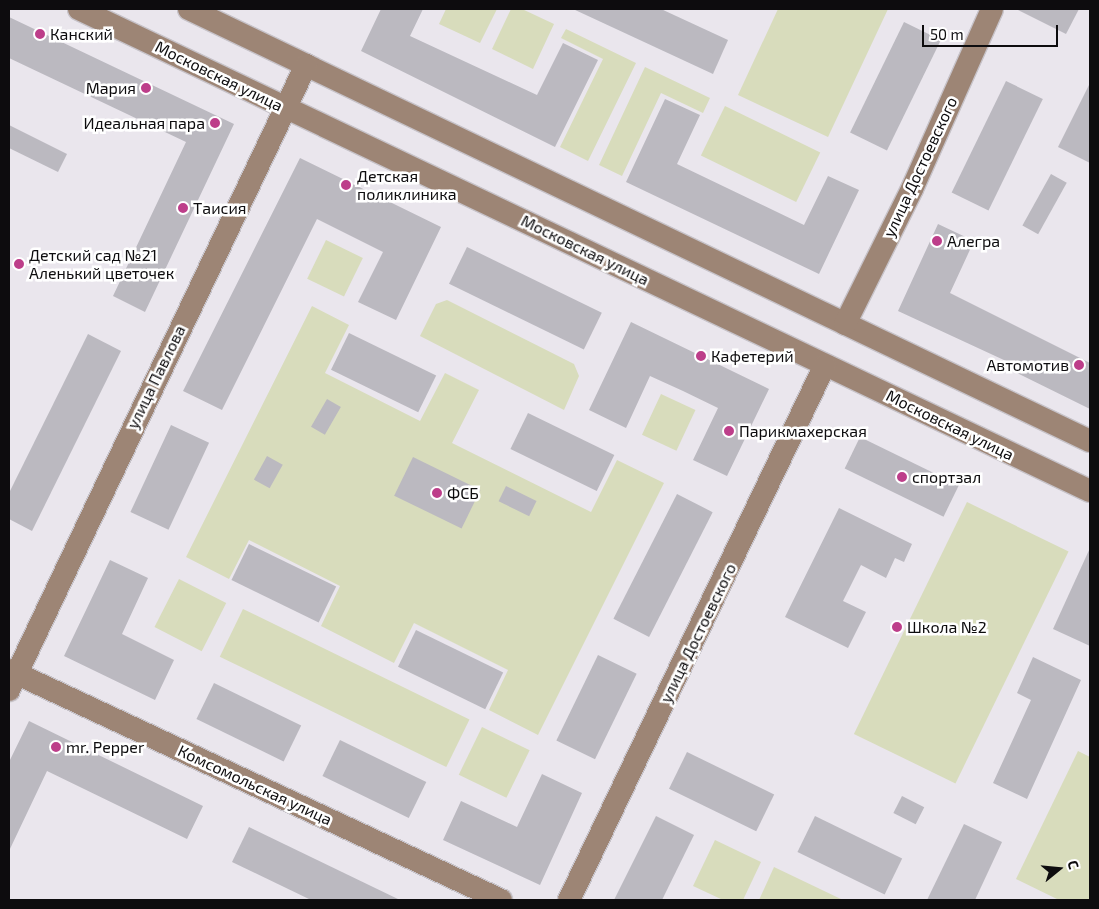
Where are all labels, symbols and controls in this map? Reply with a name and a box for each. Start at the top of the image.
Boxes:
scale bar [924,15,1060,47]
place label: Канский [50,24,113,44]
text: 50 m [930,25,964,43]
marker: Канский [34,28,46,40]
street label: Московская улица [152,37,286,115]
place label: Мария [86,78,136,98]
marker: Мария [140,82,152,94]
street label: улица Достоевского [879,94,961,240]
place label: Идеальная пара [83,113,205,133]
marker: Идеальная пара [209,117,221,129]
place label: Детская поликлиника [357,166,457,204]
marker: Детская поликлиника [339,178,353,192]
place label: Таисия [193,198,246,218]
marker: Таисия [177,202,189,214]
street label: Московская улица [518,211,652,289]
place label: Алегра [947,231,1000,251]
marker: Алегра [931,235,943,247]
place label: Детский сад №21 Аленький цветочек [29,245,174,283]
marker: Детский сад №21 Аленький цветочек [13,258,25,270]
street label: улица Павлова [123,322,189,432]
place label: Кафетерий [711,346,794,366]
marker: Кафетерий [695,350,707,362]
place label: Автомотив [986,355,1069,375]
marker: Автомотив [1073,359,1085,371]
street label: Московская улица [883,386,1017,464]
place label: Парикмахерская [739,421,867,441]
marker: Парикмахерская [723,425,735,437]
place label: спортзал [912,467,981,487]
marker: спортзал [896,471,908,483]
place label: ФСБ [447,483,479,503]
marker: ФСБ [431,487,443,499]
street label: улица Достоевского [656,560,740,706]
place label: Школа №2 [907,617,987,637]
marker: Школа №2 [891,621,903,633]
place label: mr. Pepper [66,737,144,757]
marker: mr. Pepper [50,741,62,753]
street label: Комсомольская улица [175,741,335,829]
north arrow [1034,844,1084,894]
text: С [1064,858,1083,871]

